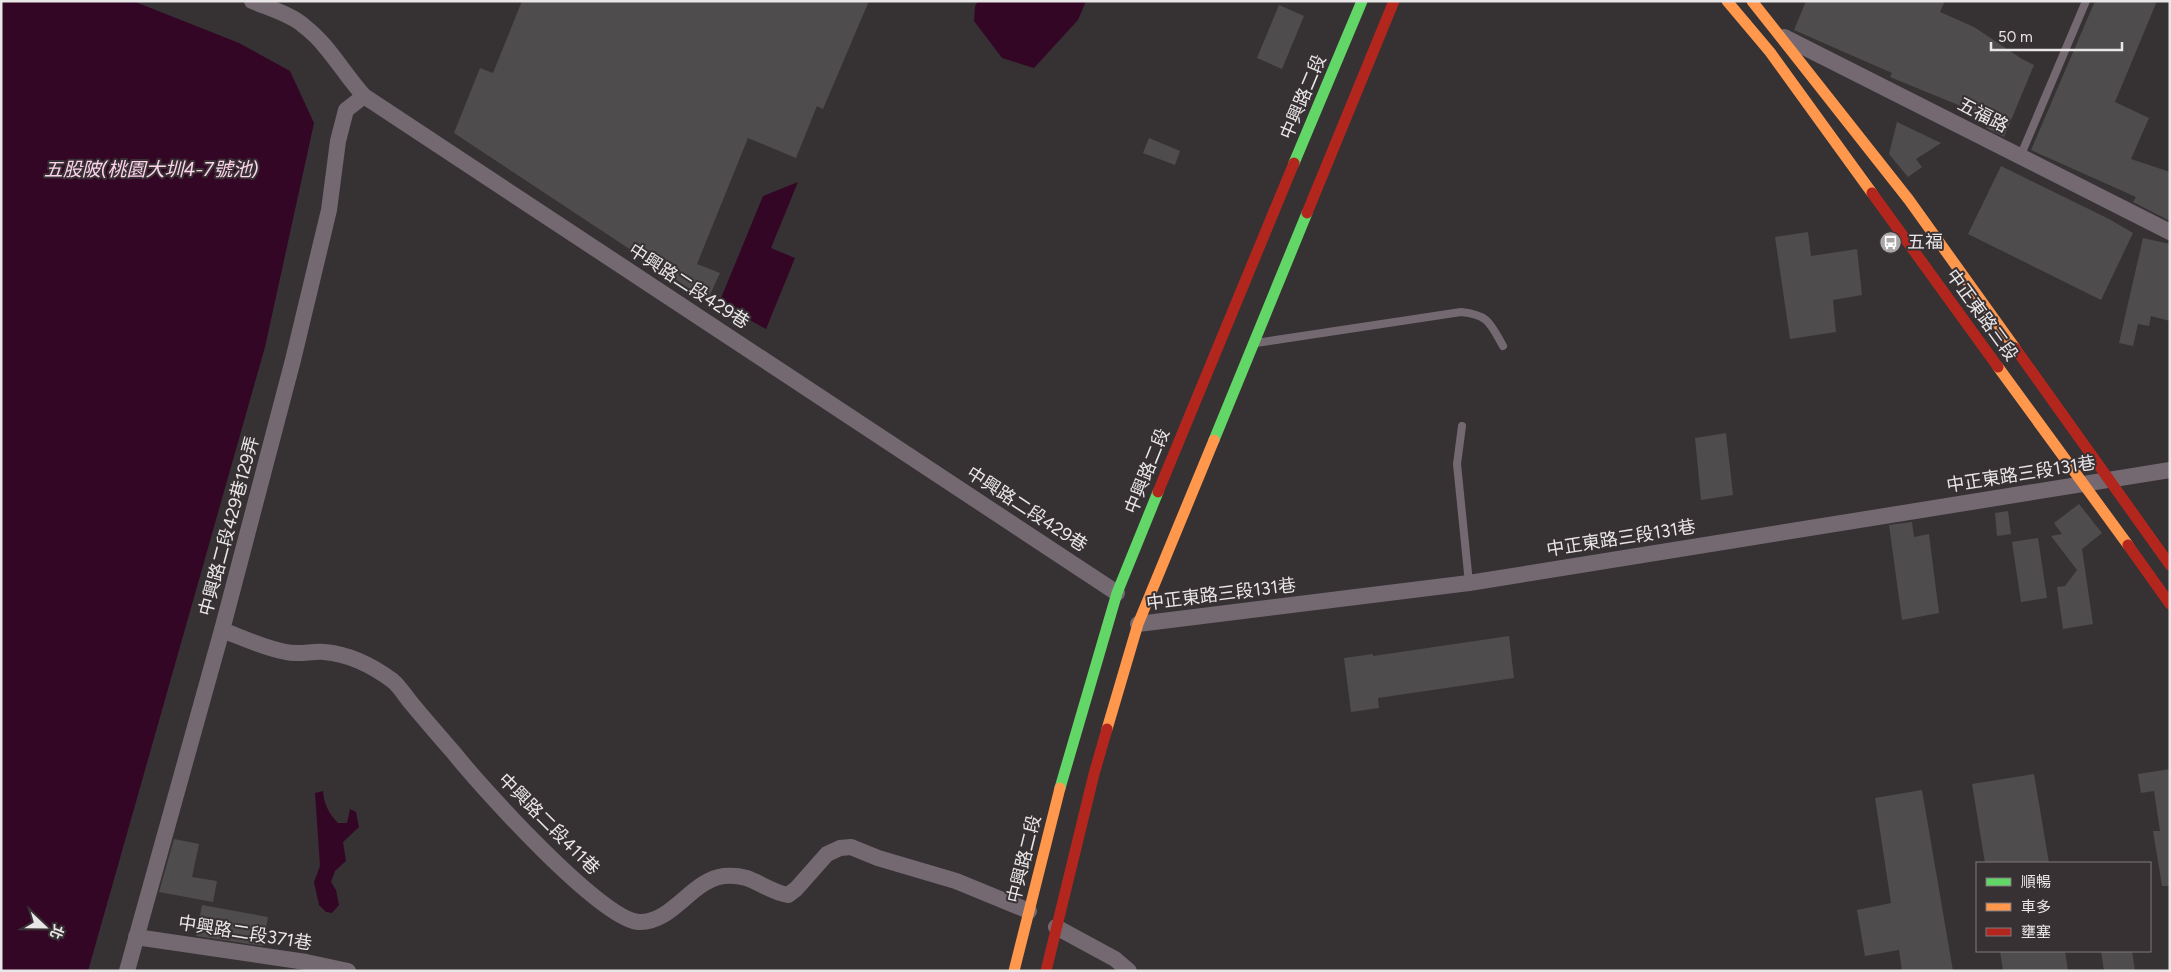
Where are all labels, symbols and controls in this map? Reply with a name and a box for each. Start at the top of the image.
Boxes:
scale bar [1991,20,2122,52]
text: 50 m [1998,28,2033,46]
street label: 中興路二段 [1275,51,1331,143]
street label: 五福路 [1954,93,2012,137]
water label: 五股陂(桃園大圳4-7號池) [44,158,258,181]
bus stop icon: 五福 [1879,230,1903,254]
place label: 五福 [1907,231,1943,253]
street label: 中興路二段429巷 [625,239,753,333]
street label: 中正東路三段 [1941,265,2023,365]
street label: 中興路二段 [1120,425,1174,517]
street label: 中興路二段429巷129弄 [194,434,264,618]
street label: 中正東路三段131巷 [1945,451,2097,497]
street label: 中興路二段429巷 [963,462,1091,556]
street label: 中正東路三段131巷 [1545,515,1697,561]
street label: 中正東路三段131巷 [1145,574,1297,614]
street label: 中興路二段411巷 [494,769,604,879]
street label: 中興路二段 [1002,813,1046,905]
legend [1976,862,2151,952]
text: 順暢 [2021,873,2051,891]
text: 車多 [2021,898,2051,916]
north arrow [20,902,70,952]
street label: 中興路二段371巷 [177,912,313,954]
text: 北 [46,922,67,941]
text: 壅塞 [2021,923,2051,941]

